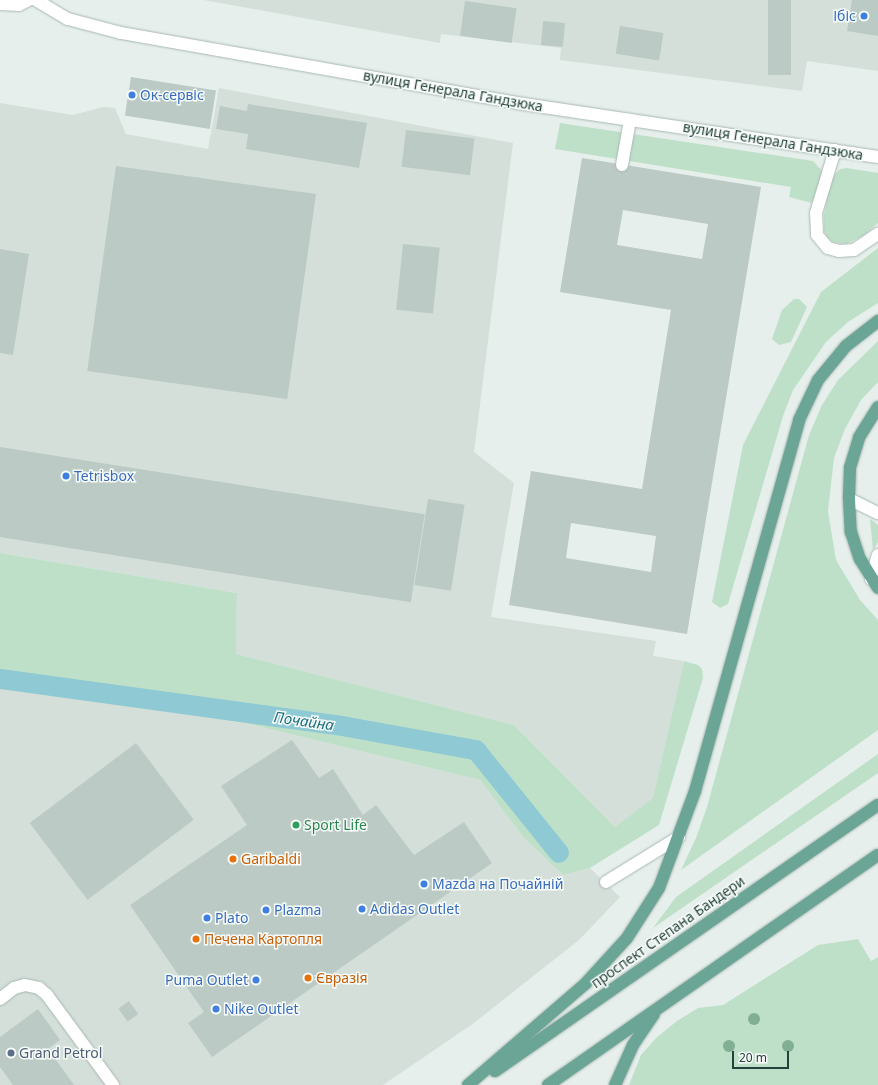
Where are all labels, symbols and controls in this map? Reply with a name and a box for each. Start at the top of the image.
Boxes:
place label: Ібіс [833,8,856,24]
marker: Ібіс [859,11,869,21]
street label: вулиця Генерала Гандзюка [362,67,544,115]
place label: Ок-сервіс [140,87,204,103]
marker: Ок-сервіс [127,90,137,100]
street label: вулиця Генерала Гандзюка [682,118,864,164]
place label: Tetrisbox [74,468,134,484]
marker: Tetrisbox [61,471,71,481]
water label: Почайна [273,708,335,734]
place label: Sport Life [304,817,367,833]
marker: Sport Life [291,820,301,830]
place label: Garibaldi [241,851,301,867]
marker: Garibaldi [228,854,238,864]
street label: проспект Степана Бандери [588,872,748,992]
place label: Mazda на Почайній [432,876,563,892]
marker: Mazda на Почайній [419,879,429,889]
place label: Adidas Outlet [370,901,459,917]
place label: Plazma [274,902,321,918]
marker: Adidas Outlet [357,904,367,914]
marker: Plazma [261,905,271,915]
place label: Plato [215,910,248,926]
marker: Plato [202,913,212,923]
place label: Печена Картопля [204,931,322,947]
marker: Печена Картопля [191,934,201,944]
place label: Євразія [316,970,368,986]
place label: Puma Outlet [165,972,248,988]
marker: Євразія [303,973,313,983]
marker: Puma Outlet [251,975,261,985]
place label: Nike Outlet [224,1001,298,1017]
marker: Nike Outlet [211,1004,221,1014]
scale bar [734,1043,791,1069]
place label: Grand Petrol [19,1045,102,1061]
marker: Grand Petrol [6,1048,16,1058]
text: 20 m [739,1049,767,1066]

